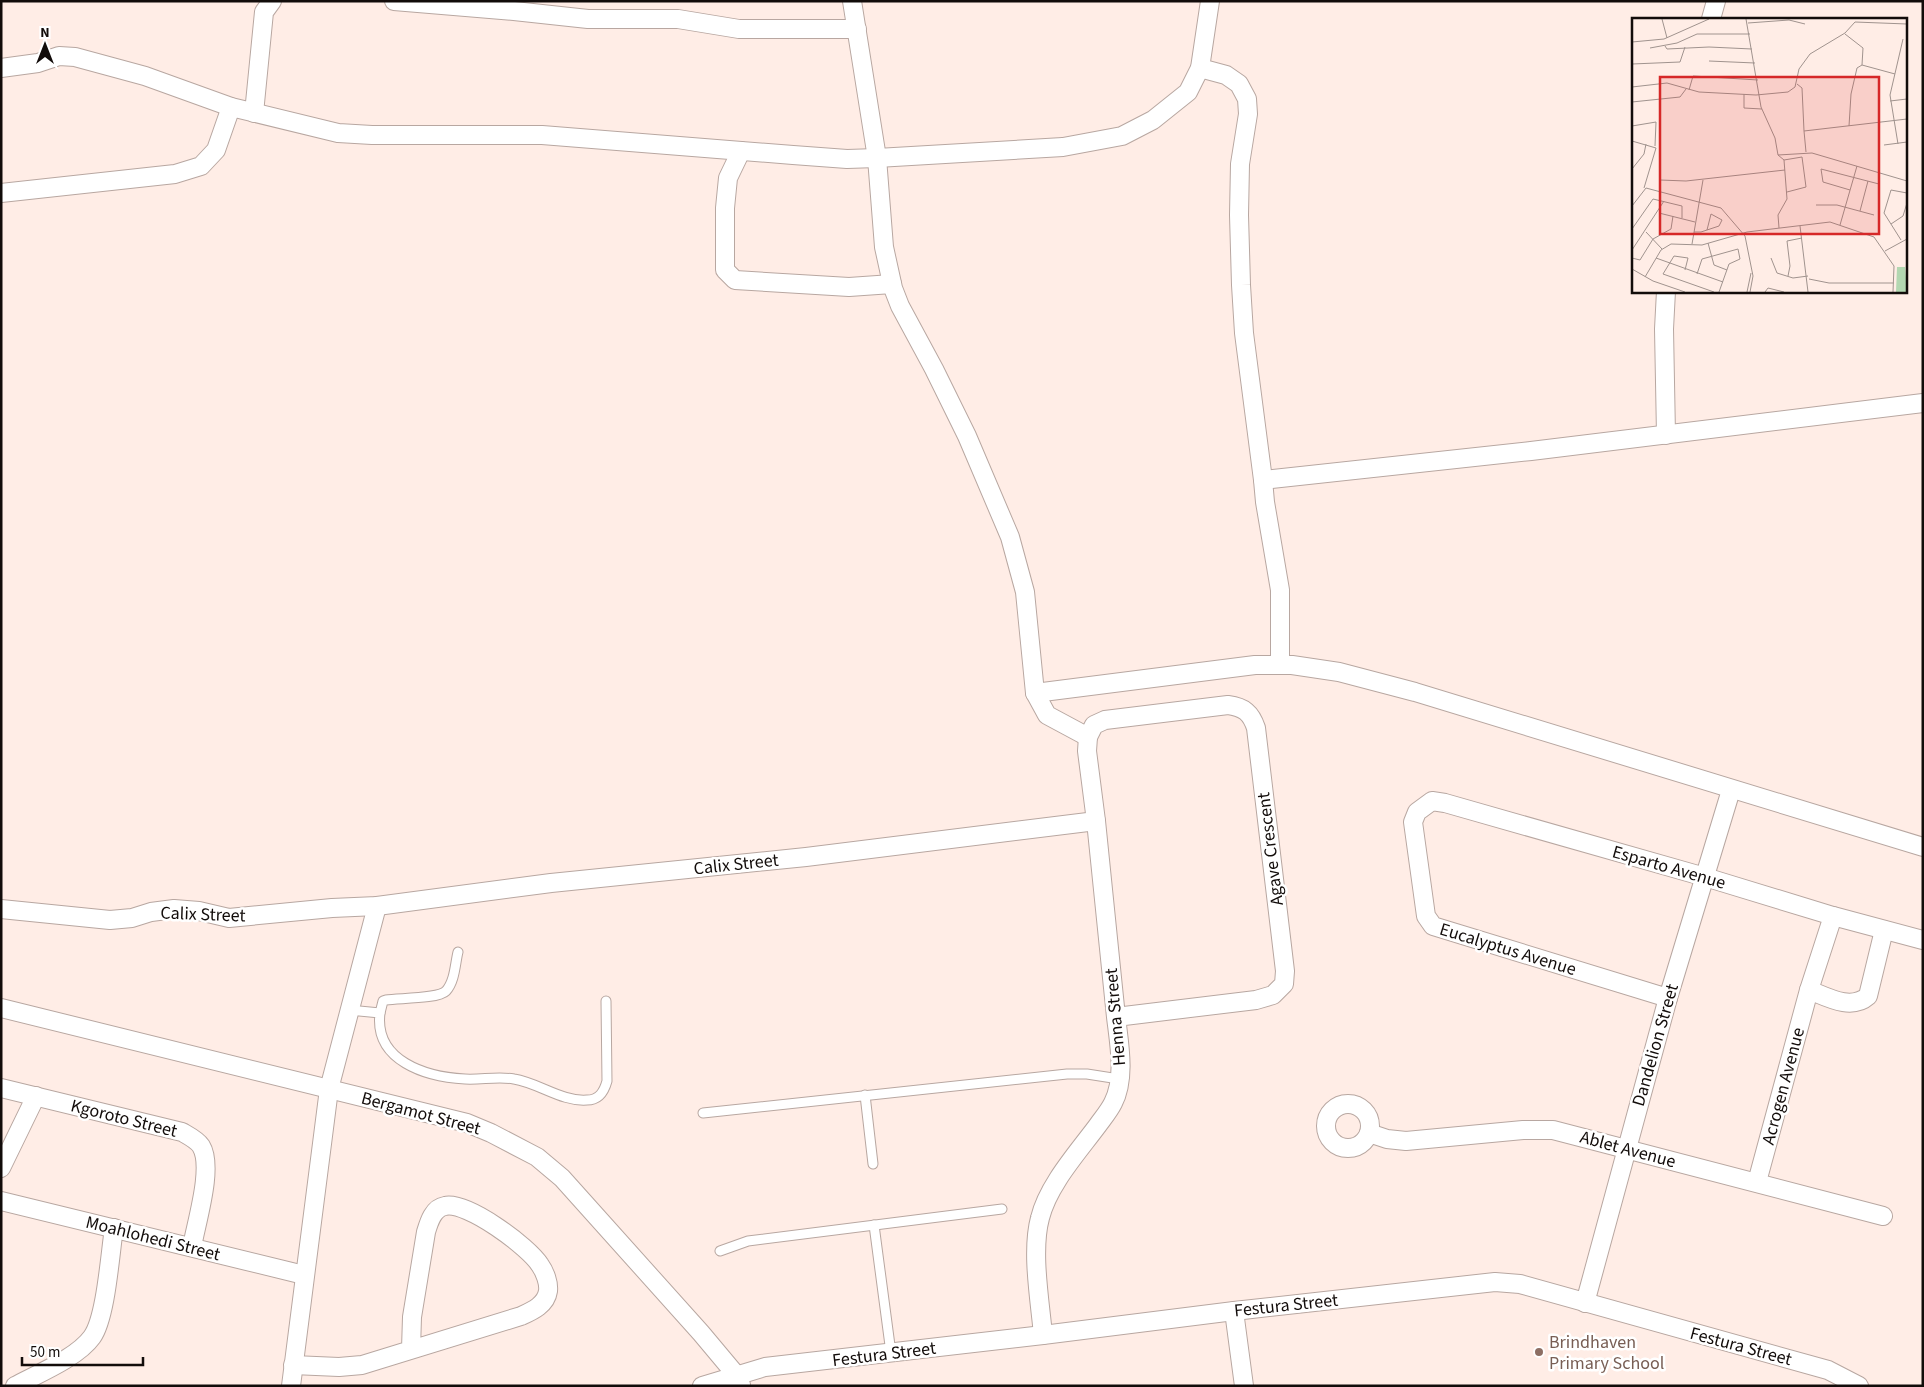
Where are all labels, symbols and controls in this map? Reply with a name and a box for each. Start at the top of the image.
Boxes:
inset map [1632,18,1906,292]
north arrow [20,20,70,70]
text: N [40,23,50,43]
street label: Agave Crescent [1251,791,1290,907]
street label: Esparto Avenue [1609,839,1728,896]
street label: Calix Street [692,848,780,881]
street label: Calix Street [160,901,246,928]
street label: Eucalyptus Avenue [1437,917,1579,982]
street label: Henna Street [1099,967,1132,1067]
street label: Dandelion Street [1626,981,1685,1109]
street label: Acrogen Avenue [1756,1025,1811,1148]
street label: Bergamot Street [358,1086,483,1141]
street label: Kgoroto Street [68,1093,180,1144]
street label: Ablet Avenue [1577,1125,1679,1174]
street label: Moahlohedi Street [83,1210,223,1267]
street label: Festura Street [1233,1288,1339,1323]
street label: Festura Street [1687,1321,1794,1372]
place label: Brindhaven Primary School [1549,1330,1664,1376]
scale bar [22,1334,144,1366]
street label: Festura Street [831,1336,937,1373]
text: 50 m [30,1342,60,1363]
marker: Brindhaven Primary School [1533,1346,1545,1358]

